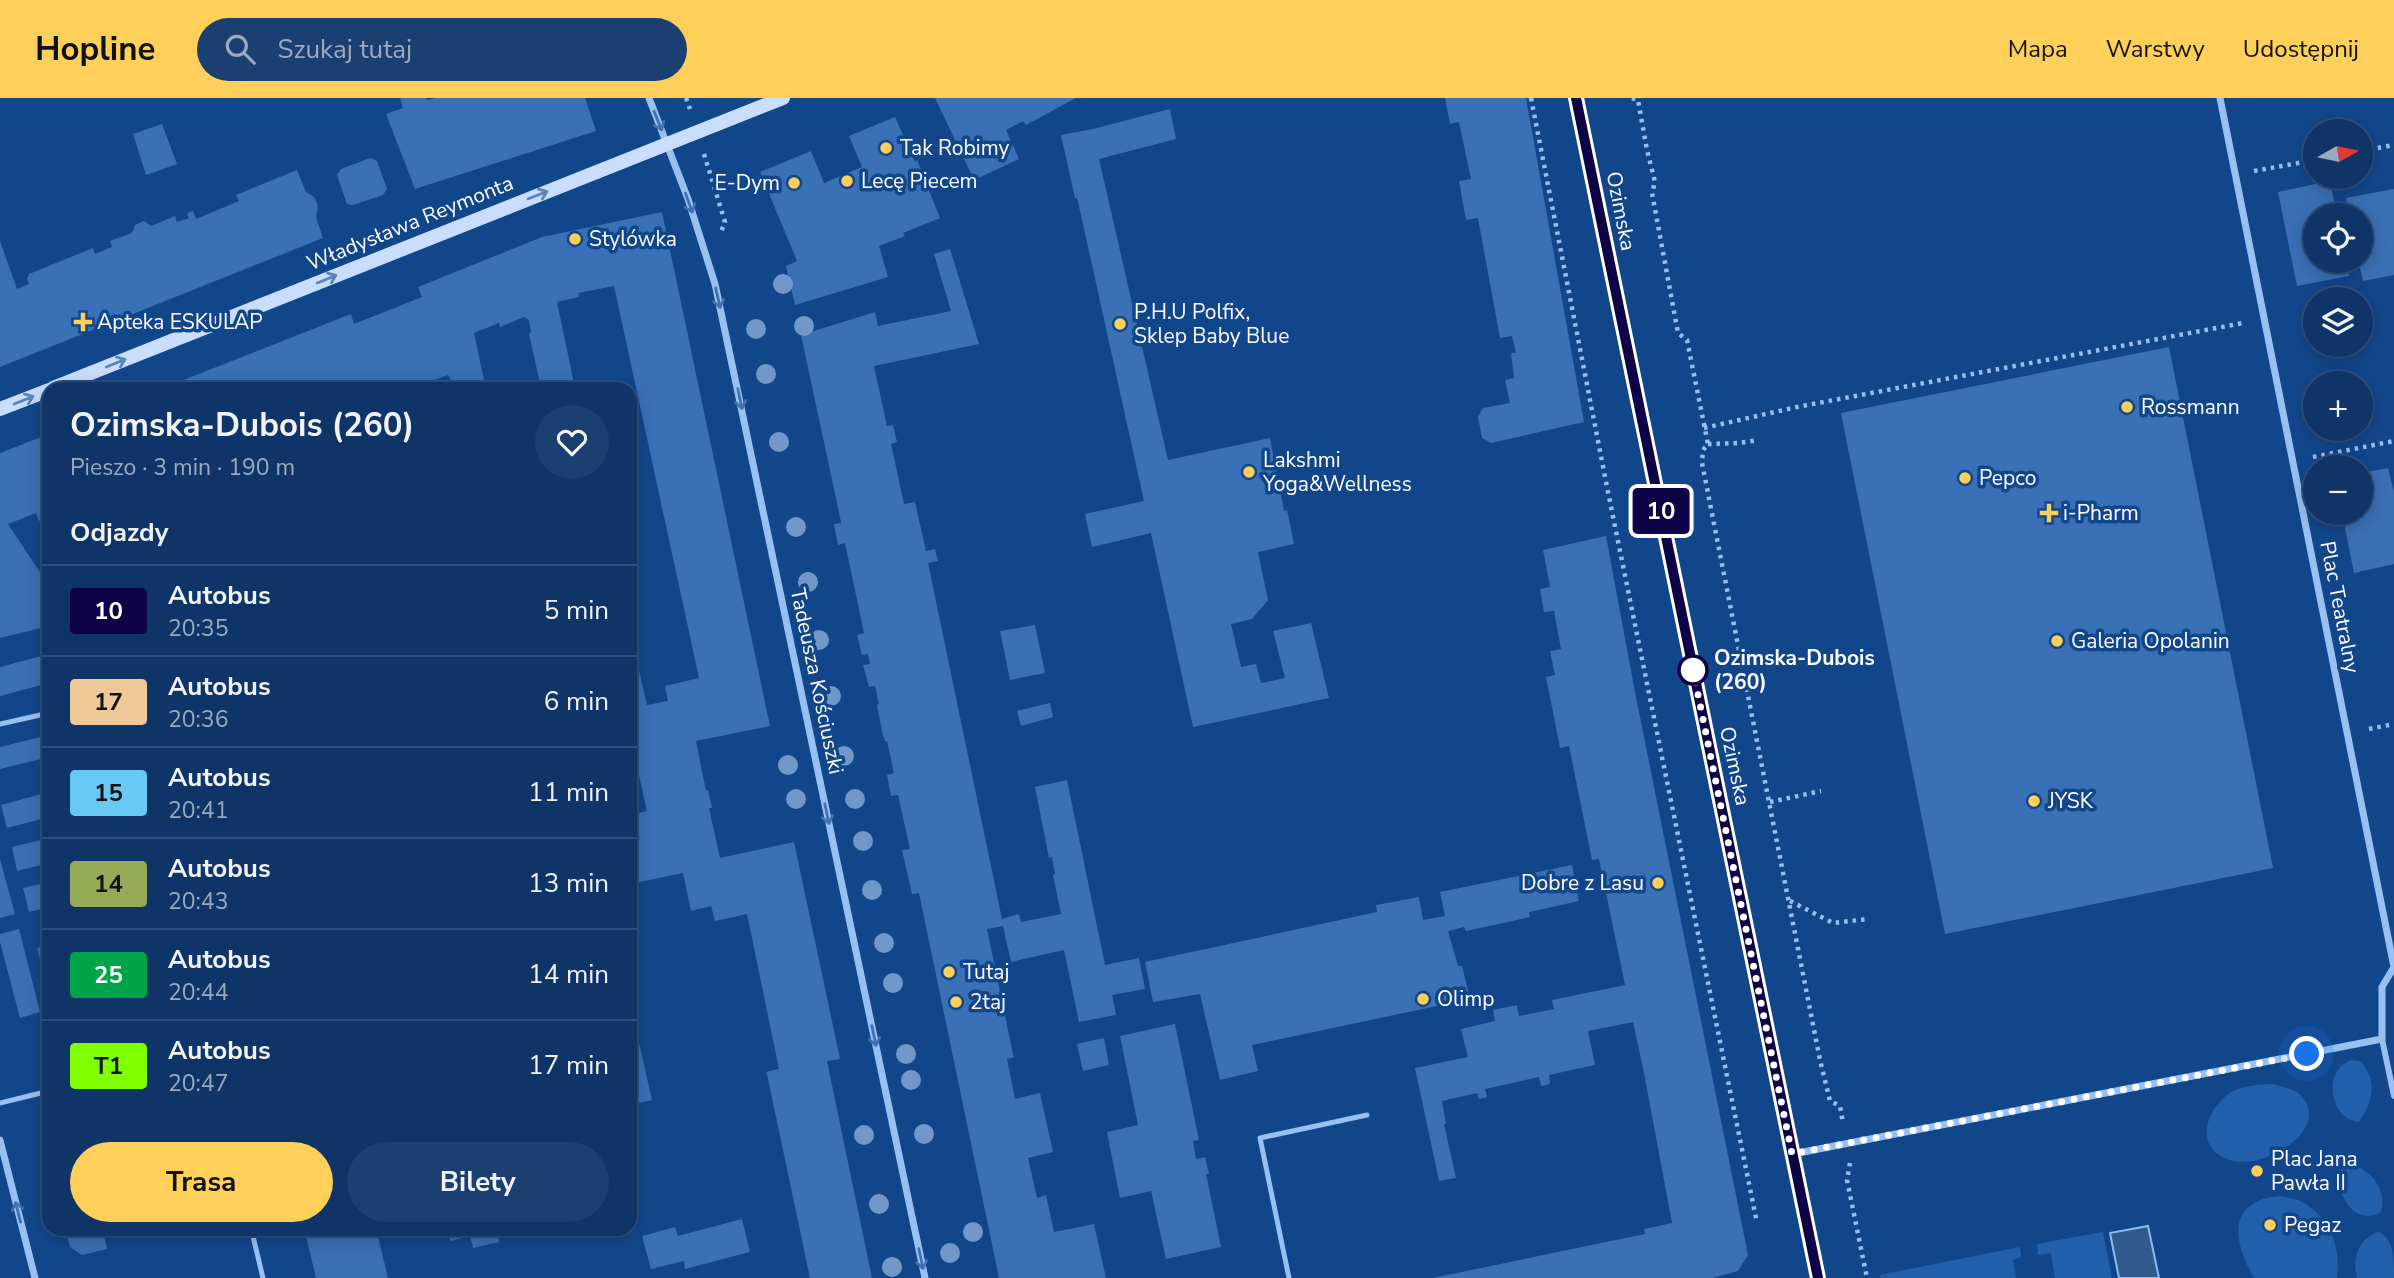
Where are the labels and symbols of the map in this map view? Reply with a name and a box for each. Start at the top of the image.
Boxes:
one-way arrow [653,110,666,131]
north arrow [2303,119,2373,189]
place label: Tak Robimy [900,134,1010,162]
marker: Tak Robimy [878,140,894,156]
place label: Lecę Piecem [861,167,978,195]
street label: Władysława Reymonta [303,169,517,277]
place label: E-Dym [715,169,780,197]
street label: Ozimska [1600,169,1642,253]
marker: Lecę Piecem [839,173,855,189]
marker: E-Dym [786,175,802,191]
one-way arrow [527,187,549,200]
one-way arrow [684,192,697,214]
place label: Stylówka [589,225,677,253]
marker: Stylówka [567,231,583,247]
one-way arrow [316,271,338,284]
one-way arrow [713,286,726,308]
place label: P.H.U Polfix, Sklep Baby Blue [1134,298,1289,350]
place label: Apteka ESKULAP [97,308,263,336]
marker: Apteka ESKULAP [75,314,91,330]
marker: P.H.U Polfix, Sklep Baby Blue [1112,316,1128,332]
one-way arrow [105,356,126,369]
one-way arrow [734,387,747,410]
one-way arrow [13,392,35,405]
place label: Rossmann [2141,393,2240,421]
marker: Rossmann [2119,399,2135,415]
place label: Lakshmi Yoga&Wellness [1262,446,1412,498]
marker: Lakshmi Yoga&Wellness [1241,464,1257,480]
place label: Pepco [1979,464,2036,492]
marker: Pepco [1957,470,1973,486]
line badge: 10 [1630,488,1692,534]
place label: i-Pharm [2063,499,2139,527]
marker: i-Pharm [2041,505,2057,521]
street label: Plac Teatralny [2313,539,2367,676]
street label: Tadeusza Kościuszki [784,585,850,777]
place label: Galeria Opolanin [2071,627,2230,655]
marker: Galeria Opolanin [2049,633,2065,649]
place label: Ozimska-Dubois (260) [1714,644,1875,696]
marker: Ozimska-Dubois (260) [1678,655,1708,685]
street label: Ozimska [1713,724,1757,808]
place label: JYSK [2047,787,2094,815]
marker: JYSK [2026,793,2042,809]
one-way arrow [821,802,835,825]
place label: Dobre z Lasu [1521,869,1644,897]
marker: Dobre z Lasu [1650,875,1666,891]
place label: Tutaj [963,958,1009,986]
marker: Tutaj [941,964,957,980]
place label: Olimp [1437,985,1494,1013]
place label: 2taj [970,988,1006,1016]
marker: Olimp [1415,991,1431,1007]
marker: 2taj [948,994,964,1010]
one-way arrow [867,1024,881,1047]
your location [2289,1036,2324,1071]
place label: Plac Jana Pawła II [2271,1145,2358,1197]
marker: Plac Jana Pawła II [2249,1163,2265,1179]
one-way arrow [11,1201,24,1224]
place label: Pegaz [2284,1211,2341,1239]
marker: Pegaz [2262,1217,2278,1233]
one-way arrow [914,1247,928,1270]

